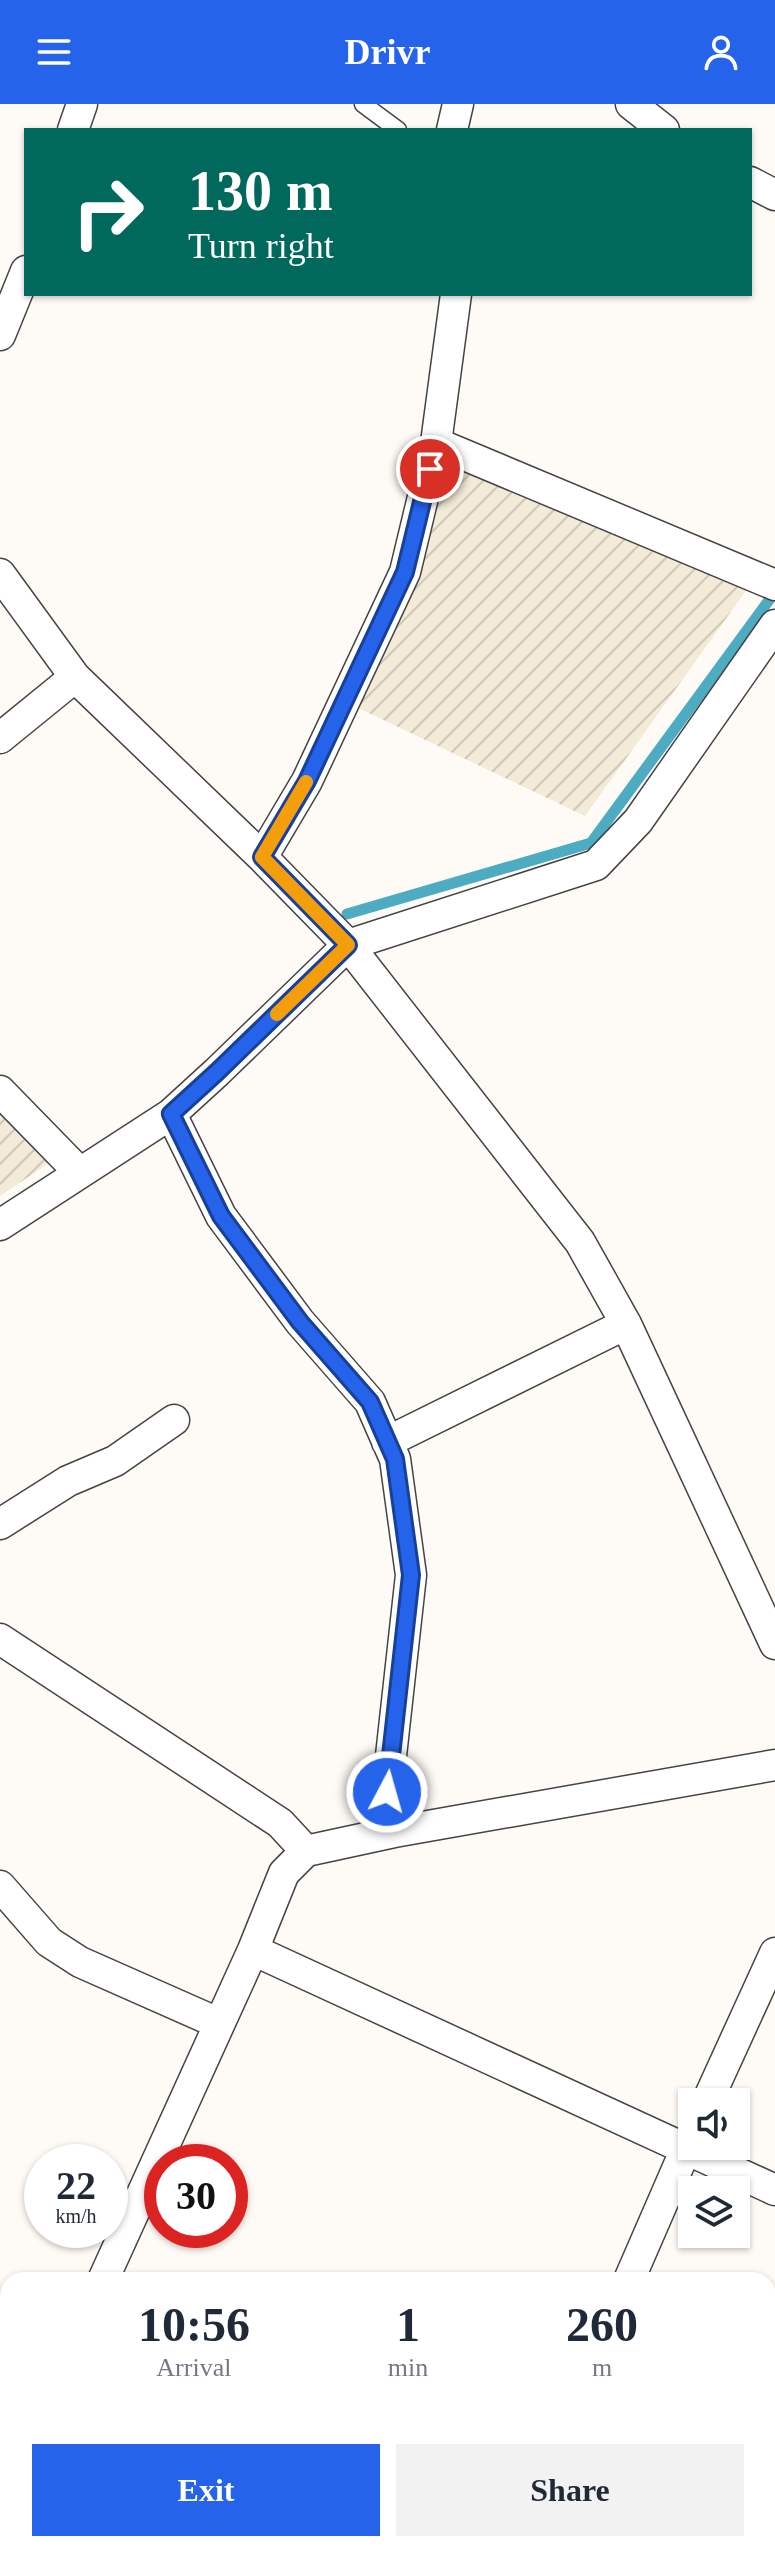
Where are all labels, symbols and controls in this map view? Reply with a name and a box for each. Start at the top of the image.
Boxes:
icon: menu [32,30,76,74]
icon: person [699,30,743,74]
text: Drivr [345,32,430,72]
icon: right [56,160,160,264]
text: 130 m [188,160,333,222]
text: Turn right [188,226,334,266]
pin [396,435,464,503]
icon: arrive [408,447,452,491]
position arrow [345,1750,429,1834]
map controls [678,2088,750,2248]
button: sound [678,2088,750,2160]
speed limit sign: 30 [144,2144,248,2248]
text: 22 [56,2163,96,2208]
button: layers [678,2176,750,2248]
text: km/h [55,2205,97,2227]
text: 10:56 [138,2298,250,2351]
text: 1 [396,2298,420,2351]
text: 260 [566,2298,638,2351]
text: Arrival [156,2353,231,2382]
text: min [388,2353,428,2382]
text: m [592,2353,612,2382]
button: Exit [32,2444,380,2536]
button: Share [396,2444,744,2536]

